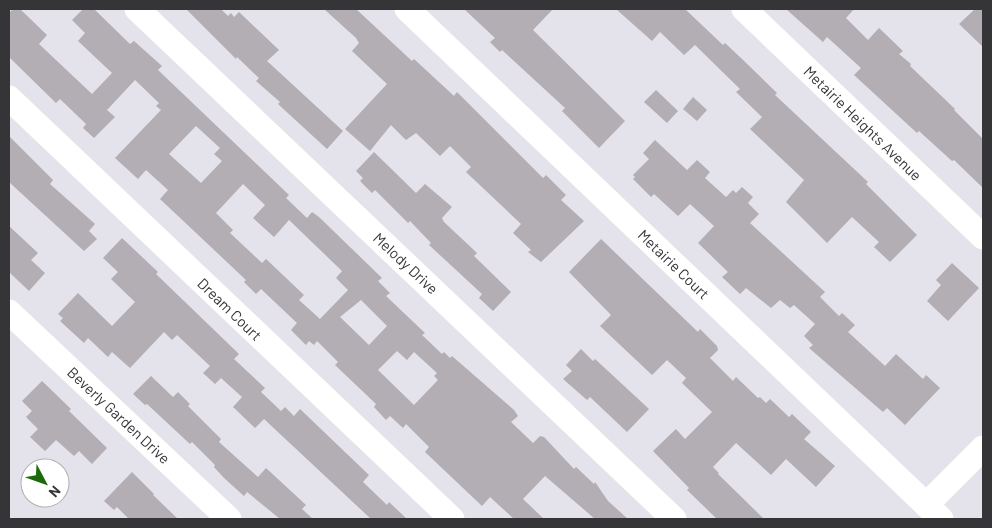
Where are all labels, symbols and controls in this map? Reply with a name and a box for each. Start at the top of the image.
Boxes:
street label: Metairie Heights Avenue [800,62,926,184]
street label: Metairie Court [635,225,713,303]
street label: Melody Drive [370,228,442,298]
street label: Dream Court [194,274,266,344]
street label: Beverly Garden Drive [64,363,174,467]
north arrow [20,458,70,508]
text: N [46,483,65,501]

